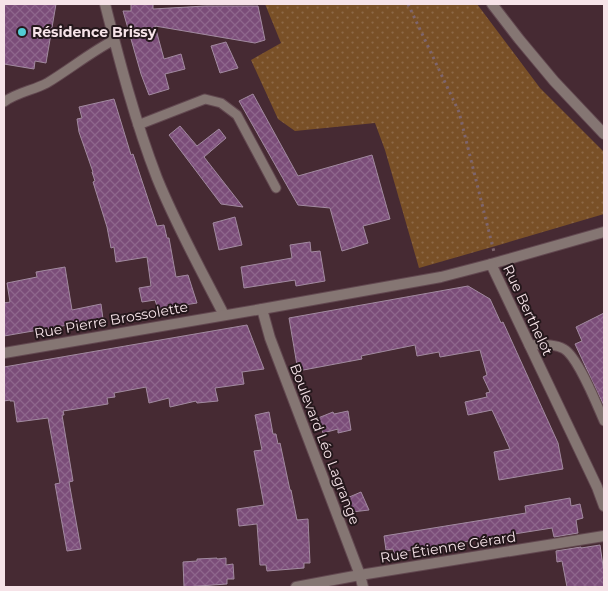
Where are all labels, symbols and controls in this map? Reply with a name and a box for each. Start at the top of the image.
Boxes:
place label: Résidence Brissy [32,23,157,41]
marker: Résidence Brissy [16,26,28,38]
street label: Rue Berthelot [499,262,557,359]
street label: Rue Pierre Brossolette [33,298,189,342]
street label: Boulevard Léo Lagrange [286,361,364,527]
street label: Rue Étienne Gérard [379,527,517,567]

